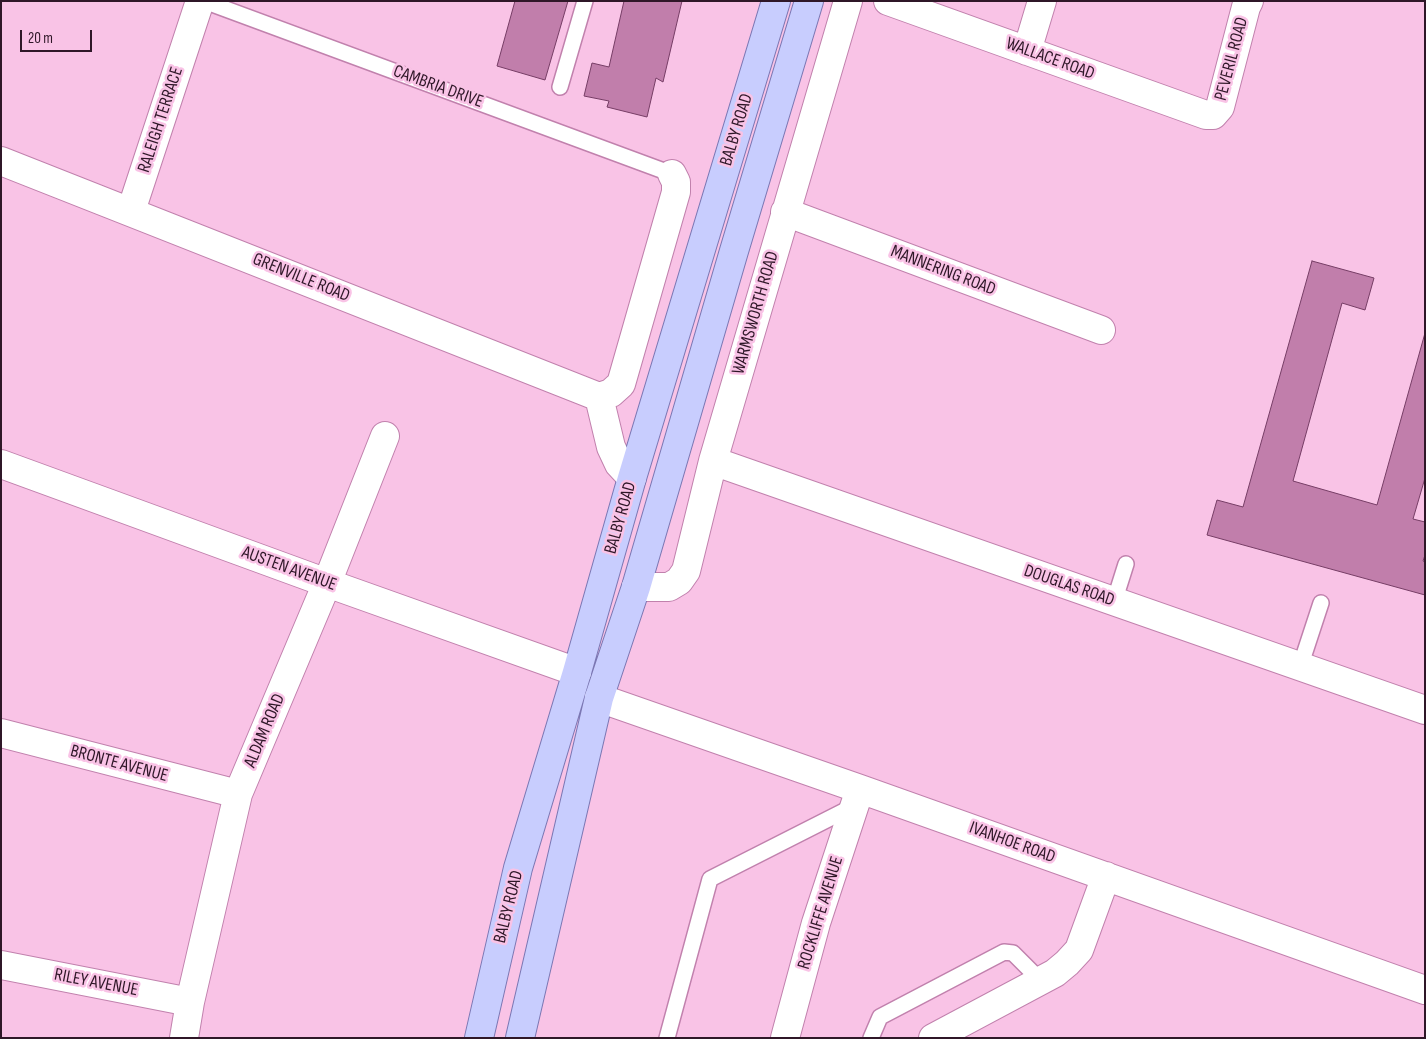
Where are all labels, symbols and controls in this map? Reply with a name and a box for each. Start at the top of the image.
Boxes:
street label: PEVERIL ROAD [1210,15,1254,103]
scale bar [22,20,95,52]
text: 20 m [28,29,53,48]
street label: WALLACE ROAD [1003,33,1097,85]
street label: CAMBRIA DRIVE [390,61,486,113]
street label: RALEIGH TERRACE [134,65,188,175]
street label: BALBY ROAD [716,91,758,169]
street label: MANNERING ROAD [887,241,999,301]
street label: GRENVILLE ROAD [249,249,353,307]
street label: WARMSWORTH ROAD [728,249,784,377]
street label: BALBY ROAD [600,479,642,557]
street label: AUSTEN AVENUE [239,542,339,596]
street label: DOUGLAS ROAD [1021,560,1117,612]
street label: ALDAM ROAD [240,691,290,771]
street label: BRONTE AVENUE [68,741,170,787]
street label: IVANHOE ROAD [966,817,1058,869]
street label: ROCKLIFFE AVENUE [794,854,848,972]
street label: BALBY ROAD [490,868,528,946]
street label: RILEY AVENUE [52,964,140,1002]

